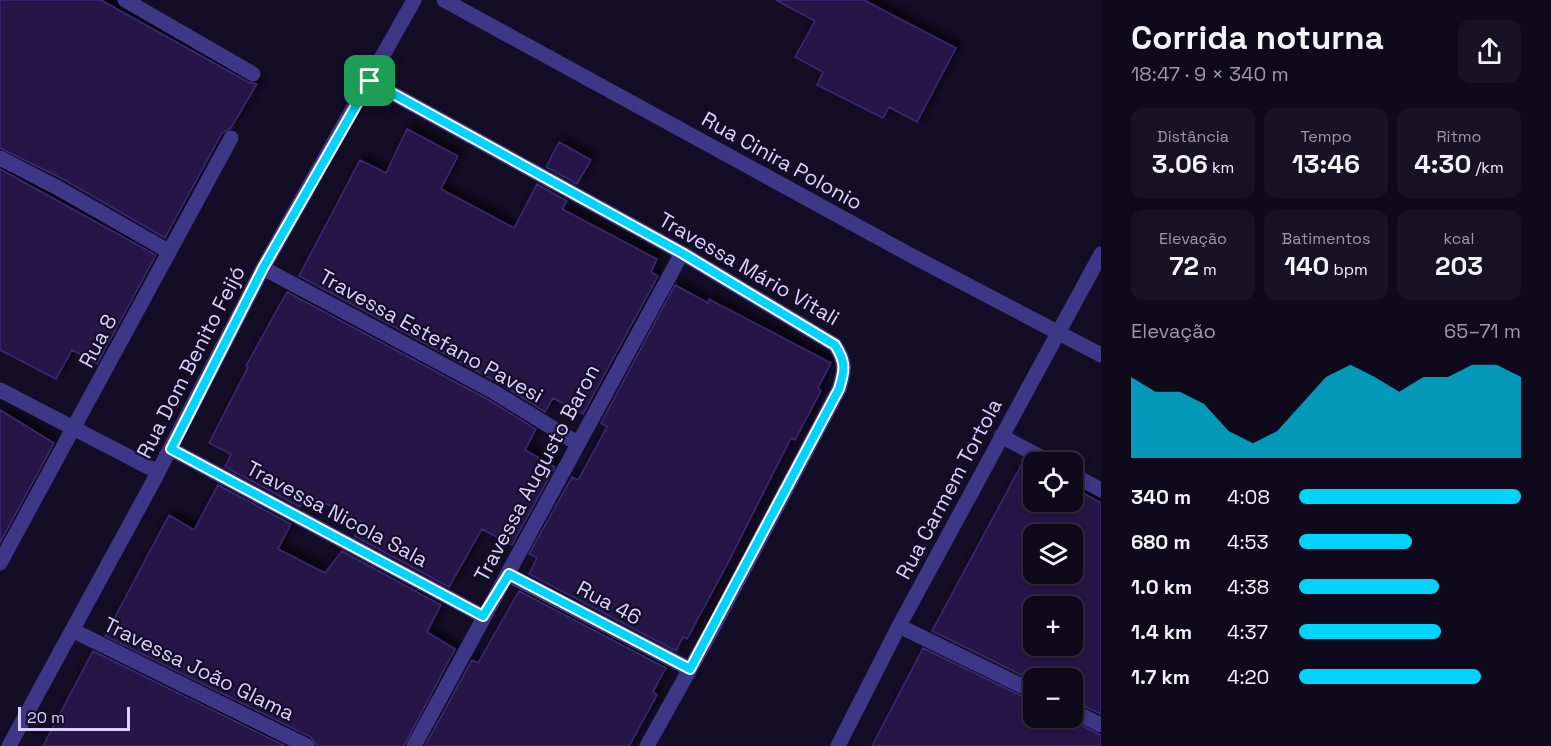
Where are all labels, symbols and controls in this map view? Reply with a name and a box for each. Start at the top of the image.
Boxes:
text: Corrida noturna [1131,17,1384,59]
button: share [1458,20,1521,83]
pin [344,55,395,106]
text: 18:47 · 9 × 340 m [1131,61,1289,87]
icon: arrive [353,64,386,97]
street label: Rua Cinira Polonio [697,105,867,216]
text: Distância [1157,126,1229,147]
text: Tempo [1300,126,1352,147]
text: Ritmo [1436,126,1482,147]
text: 3.06 [1152,147,1208,181]
text: 13:46 [1292,147,1360,181]
text: 4:30 [1414,147,1471,181]
text: km [1208,157,1234,178]
text: /km [1471,157,1504,178]
street label: Travessa Mário Vitali [654,206,844,331]
text: Elevação [1159,228,1227,249]
text: Batimentos [1282,228,1370,249]
text: kcal [1444,228,1474,249]
text: 72 [1169,249,1199,283]
text: 140 [1284,249,1329,283]
text: 203 [1435,249,1483,283]
text: m [1199,259,1217,280]
text: bpm [1329,259,1368,280]
street label: Rua Dom Benito Feijó [130,261,251,463]
street label: Travessa Estefano Pavesi [314,263,548,409]
street label: Rua 8 [72,309,123,372]
text: Elevação [1131,318,1216,344]
text: 65–71 m [1444,318,1521,344]
street label: Travessa Augusto Baron [468,359,605,586]
street label: Rua Carmem Tortola [889,394,1008,584]
map controls [1023,452,1083,728]
button: locate [1023,452,1083,512]
street label: Travessa Nicola Sala [242,454,433,573]
text: 340 m [1131,484,1191,510]
text: 4:08 [1227,484,1270,510]
button: layers [1023,524,1083,584]
text: 680 m [1131,529,1190,555]
text: 4:53 [1227,529,1269,555]
street label: Rua 46 [572,574,646,631]
text: 1.0 km [1131,574,1192,600]
text: 4:38 [1227,574,1269,600]
button: + [1023,596,1083,656]
street label: Travessa João Glama [99,611,299,726]
text: 1.4 km [1131,619,1192,645]
text: 4:37 [1227,619,1268,645]
text: 1.7 km [1131,664,1190,690]
text: 4:20 [1227,664,1269,690]
button: − [1023,668,1083,728]
scale bar [18,704,130,732]
text: 20 m [27,707,65,728]

